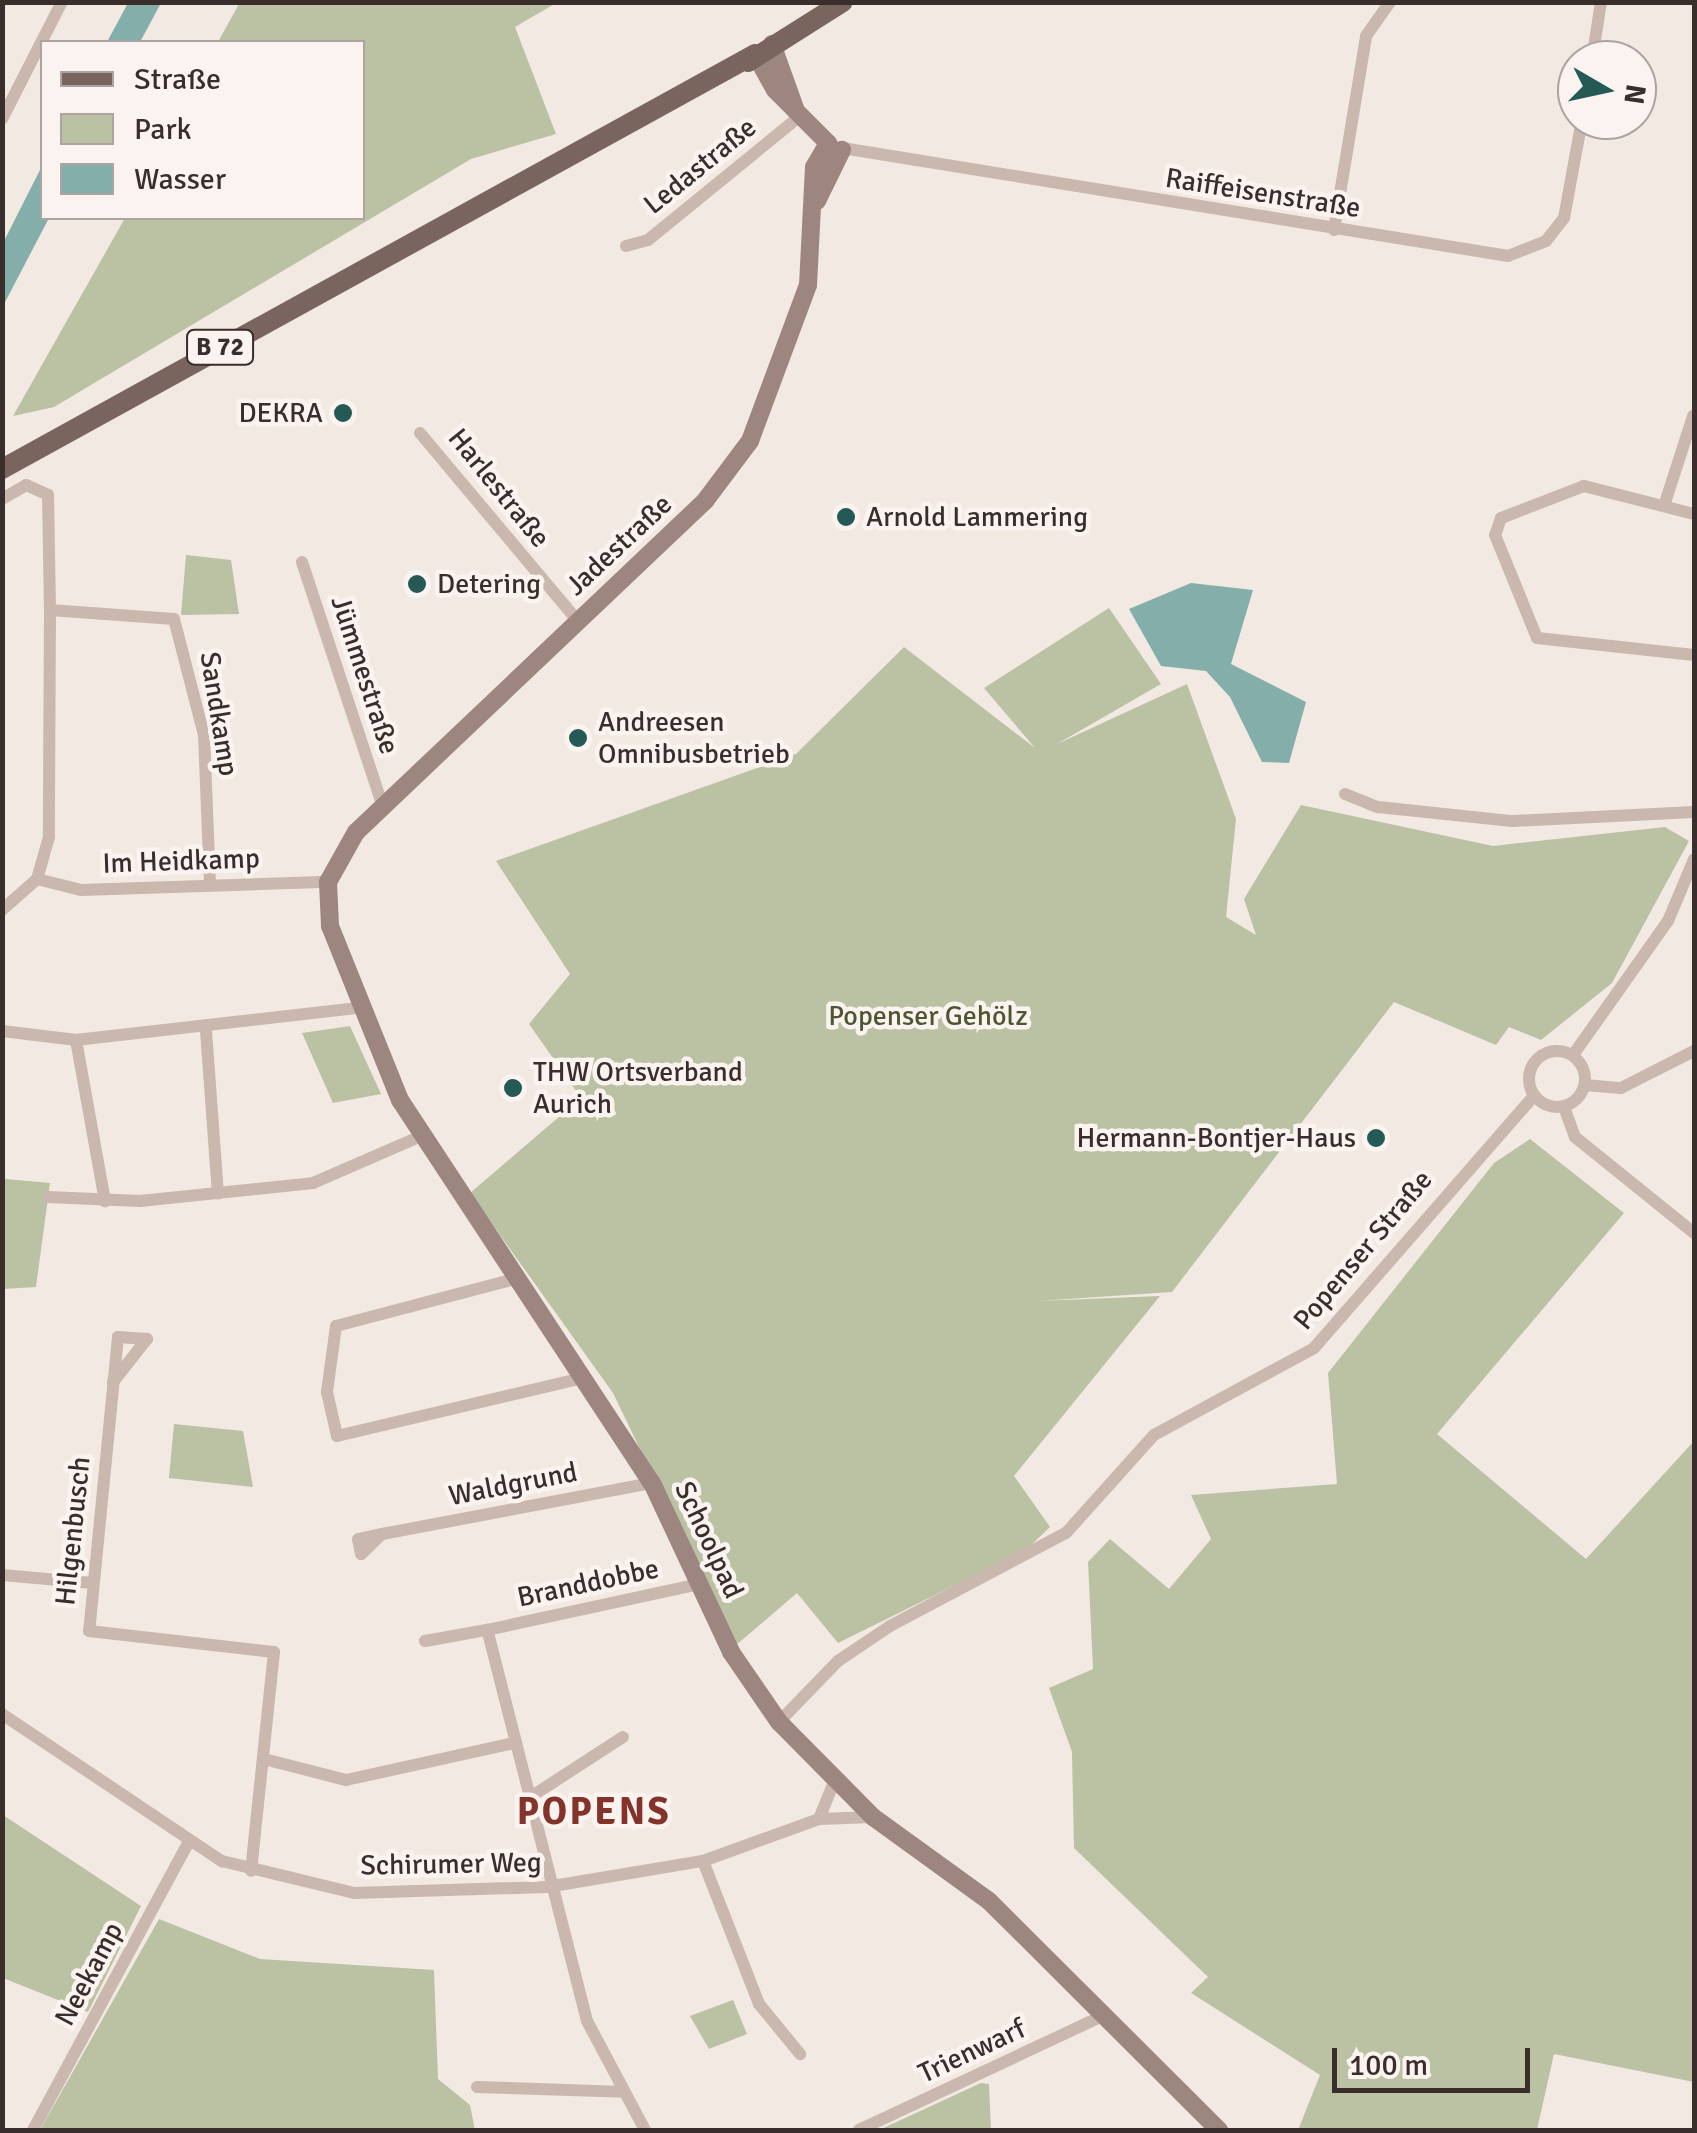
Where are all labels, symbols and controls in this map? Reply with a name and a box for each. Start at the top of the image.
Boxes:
legend [40,40,365,220]
north arrow [1557,40,1657,140]
text: Straße [134,61,221,98]
text: N [1616,82,1653,107]
text: Park [134,111,192,148]
street label: Ledastraße [637,111,763,221]
text: Wasser [134,161,226,198]
street label: Raiffeisenstraße [1163,161,1363,225]
road number: B 72 [185,327,255,367]
place label: DEKRA [238,396,323,430]
marker: DEKRA [332,402,354,424]
street label: Harlestraße [441,422,557,554]
street label: Jadestraße [559,487,679,603]
place label: Arnold Lammering [866,500,1088,534]
marker: Arnold Lammering [835,506,857,528]
place label: Detering [437,567,541,601]
marker: Detering [406,573,428,595]
street label: Jümmestraße [324,592,406,758]
street label: Sandkamp [193,650,245,778]
place label: Andreesen Omnibusbetrieb [598,705,790,771]
marker: Andreesen Omnibusbetrieb [567,727,589,749]
street label: Im Heidkamp [102,841,260,881]
park label: Popenser Gehölz [828,999,1028,1033]
place label: THW Ortsverband Aurich [533,1055,743,1121]
marker: THW Ortsverband Aurich [502,1077,524,1099]
place label: Hermann-Bontjer-Haus [1077,1121,1356,1155]
marker: Hermann-Bontjer-Haus [1365,1127,1387,1149]
street label: Popenser Straße [1287,1163,1439,1337]
street label: Hilgenbusch [48,1455,98,1607]
street label: Waldgrund [446,1455,580,1513]
street label: Schoolpad [667,1476,751,1604]
street label: Branddobbe [514,1552,662,1614]
district label: POPENS [517,1789,671,1835]
street label: Schirumer Weg [360,1846,542,1882]
street label: Neekamp [48,1916,130,2032]
street label: Trienwarf [913,2012,1031,2090]
scale bar [1337,2028,1534,2090]
text: 100 m [1349,2047,1428,2084]

